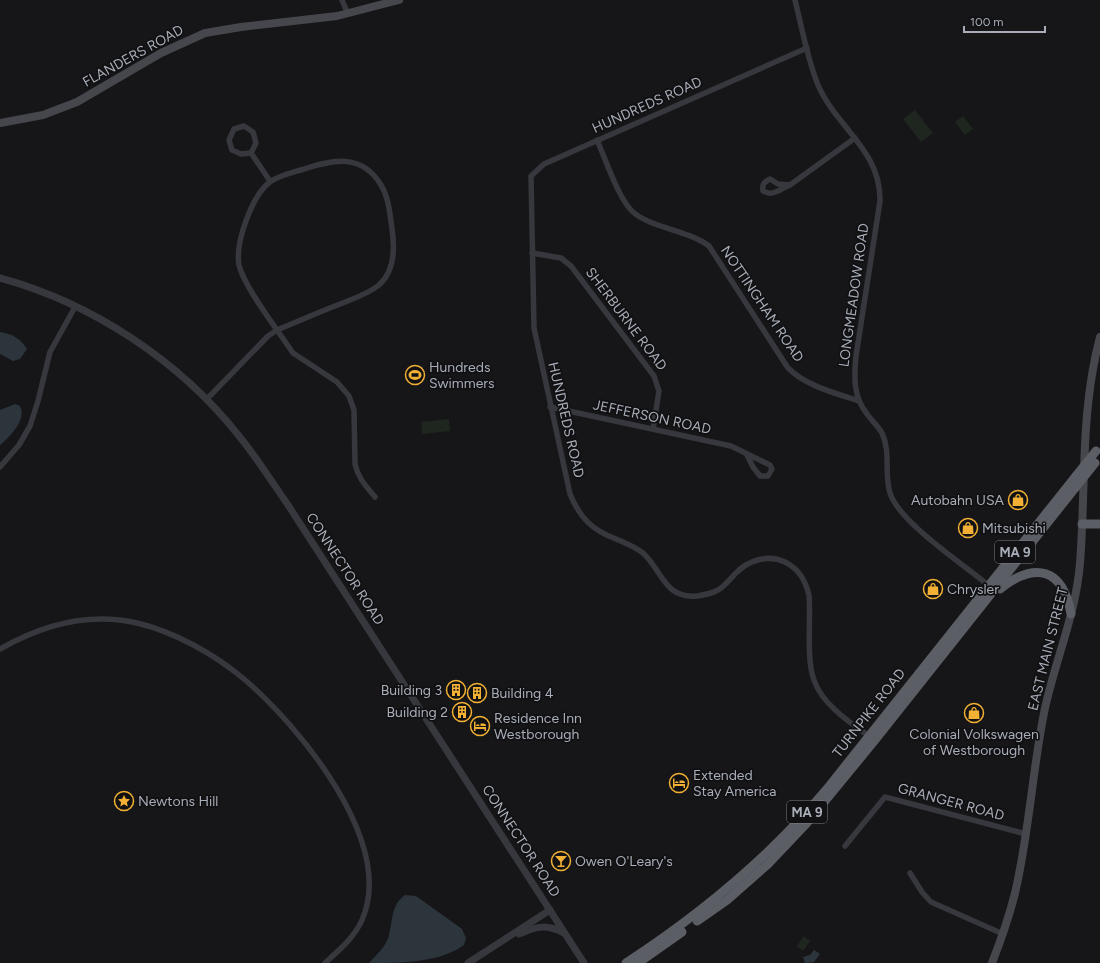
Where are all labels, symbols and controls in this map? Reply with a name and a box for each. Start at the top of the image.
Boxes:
scale bar [964,8,1045,34]
text: 100 m [970,15,1004,29]
street label: FLANDERS ROAD [80,21,186,91]
street label: HUNDREDS ROAD [589,73,705,137]
street label: LONGMEADOW ROAD [835,222,873,368]
street label: NOTTINGHAM ROAD [717,243,807,365]
street label: SHERBURNE ROAD [582,264,670,374]
place label: Hundreds Swimmers [429,359,495,392]
street label: HUNDREDS ROAD [544,360,588,480]
sports icon: Hundreds Swimmers [404,364,426,386]
street label: JEFFERSON ROAD [591,396,713,438]
shop icon: Autobahn USA [1007,489,1029,511]
place label: Autobahn USA [911,492,1005,509]
street label: CONNECTOR ROAD [302,510,388,628]
shop icon: Mitsubishi [957,517,979,539]
place label: Mitsubishi [982,520,1046,537]
road number: MA 9 [995,541,1035,563]
shop icon: Chrysler [922,578,944,600]
place label: Chrysler [947,581,999,598]
street label: EAST MAIN STREET [1024,585,1072,712]
street label: TURNPIKE ROAD [829,665,909,761]
building icon: Building 3 [445,679,467,701]
place label: Building 3 [381,682,442,699]
building icon: Building 4 [466,682,488,704]
place label: Building 4 [491,685,554,702]
building icon: Building 2 [451,701,473,723]
shop icon: Colonial Volkswagen of Westborough [963,702,985,724]
place label: Building 2 [387,704,448,721]
place label: Residence Inn Westborough [494,710,582,743]
hotel icon: Residence Inn Westborough [469,715,491,737]
place label: Colonial Volkswagen of Westborough [909,726,1039,759]
place label: Extended Stay America [693,767,776,800]
hotel icon: Extended Stay America [668,772,690,794]
street label: GRANGER ROAD [896,780,1006,824]
street label: CONNECTOR ROAD [478,782,564,900]
place icon: Newtons Hill [113,790,135,812]
place label: Newtons Hill [138,793,218,810]
road number: MA 9 [787,801,827,823]
bar icon: Owen O'Leary's [550,850,572,872]
place label: Owen O'Leary's [575,853,673,870]

